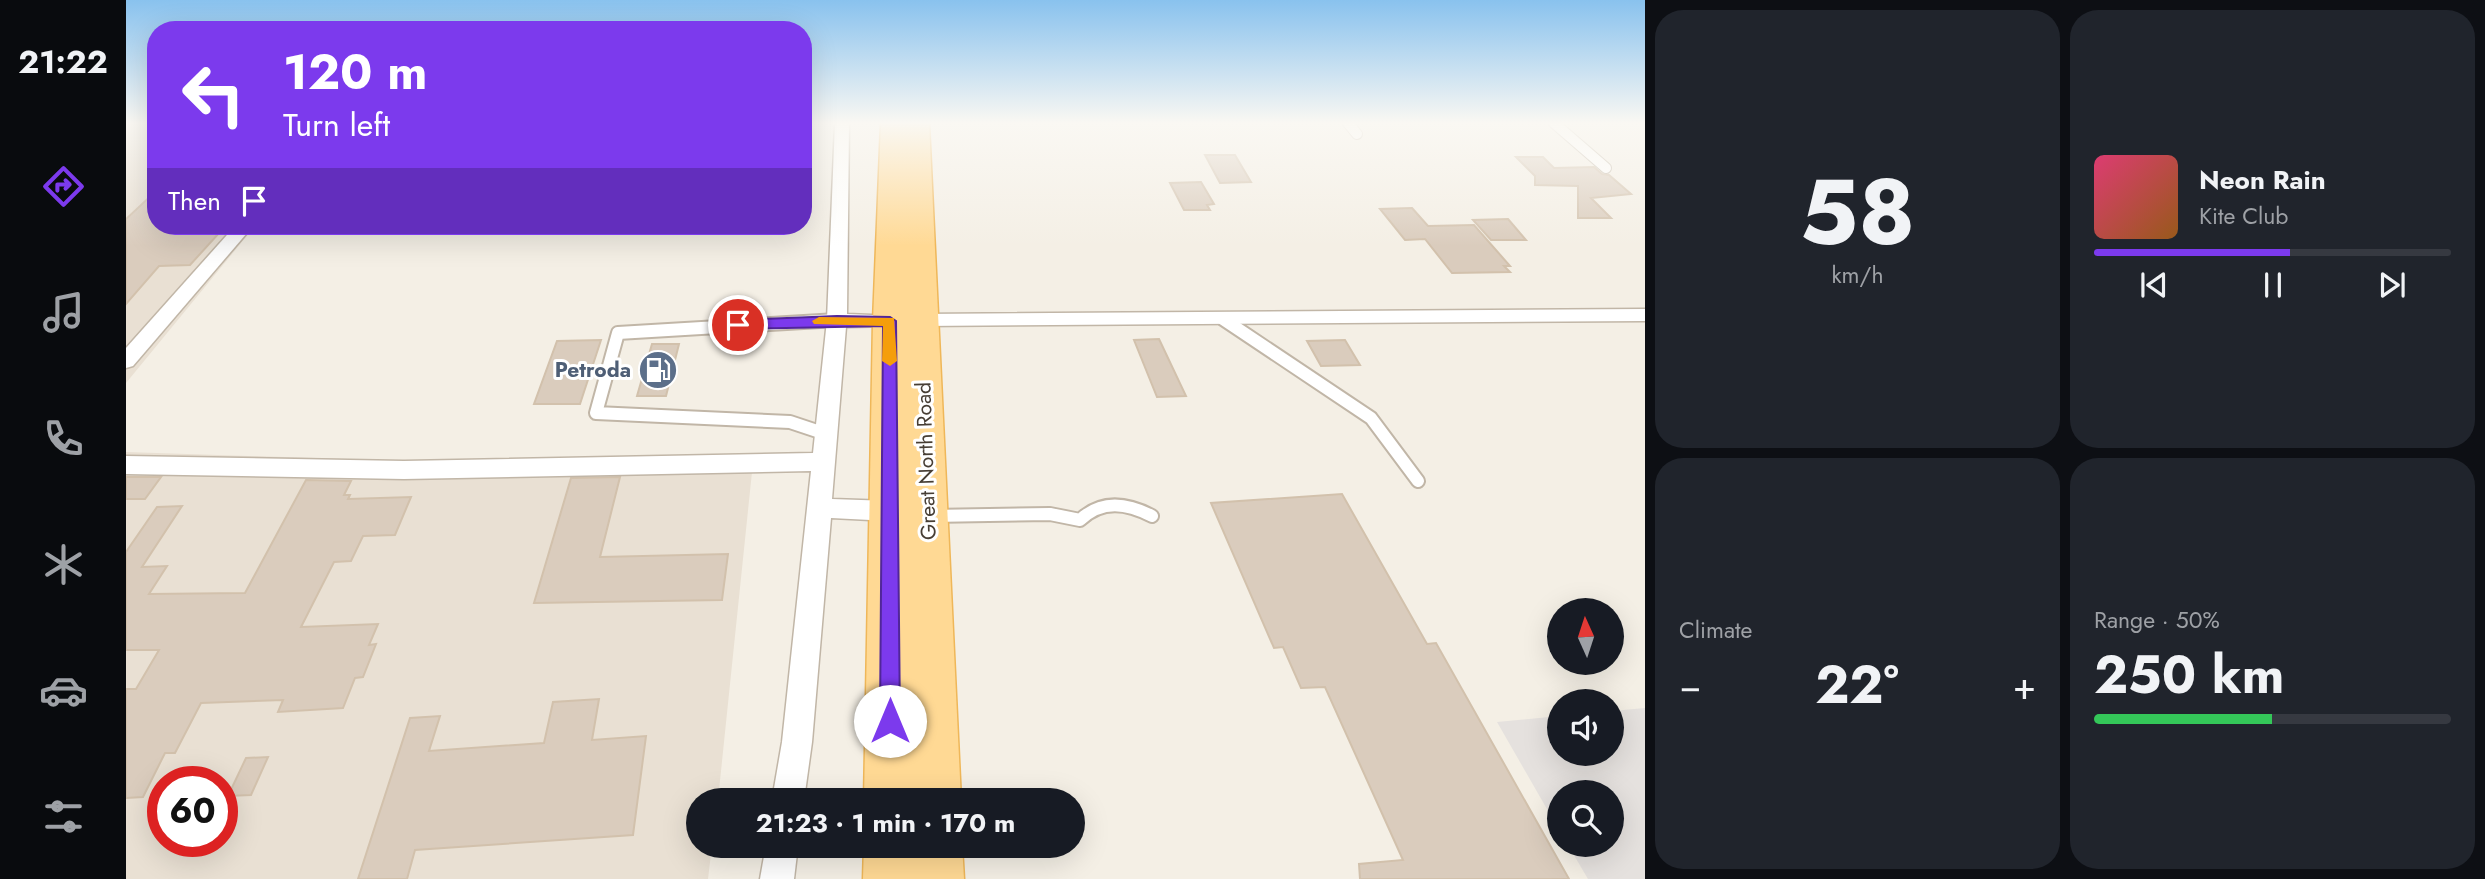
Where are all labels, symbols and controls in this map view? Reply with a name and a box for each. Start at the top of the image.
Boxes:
text: 120 m [283,37,427,107]
text: 21:22 [18,39,108,85]
icon: left [168,49,259,140]
text: Turn left [283,102,390,148]
text: 58 [1800,147,1915,278]
text: Neon Rain [2199,161,2326,199]
icon: directions [39,162,88,211]
text: Then [168,182,221,220]
icon: arrive [235,182,273,220]
text: Kite Club [2199,199,2288,233]
text: km/h [1832,258,1883,292]
icon: previous [2135,266,2173,304]
icon: pause [2254,266,2292,304]
icon: next [2373,266,2411,304]
icon: music [39,288,88,337]
pin [708,295,768,355]
icon: arrive [719,306,757,344]
fuel station icon: Petroda [637,349,679,391]
place label: Petroda [555,355,631,385]
street label: Great North Road [908,382,944,540]
icon: phone [39,414,88,463]
icon: climate [39,540,88,589]
north arrow [1547,598,1624,676]
map controls [1547,598,1624,857]
text: Range · 50% [2094,603,2220,637]
text: Climate [1679,613,1752,647]
text: 250 km [2094,637,2284,713]
text: 22° [1815,647,1899,723]
text: − [1679,658,1701,713]
text: + [2013,658,2036,713]
icon: car [39,666,88,715]
position arrow [853,684,927,758]
button: sound [1547,689,1624,766]
speed limit sign: 60 [147,766,238,857]
button: search [1547,780,1624,857]
icon: filters [39,792,88,841]
text: 21:23 · 1 min · 170 m [756,804,1015,842]

